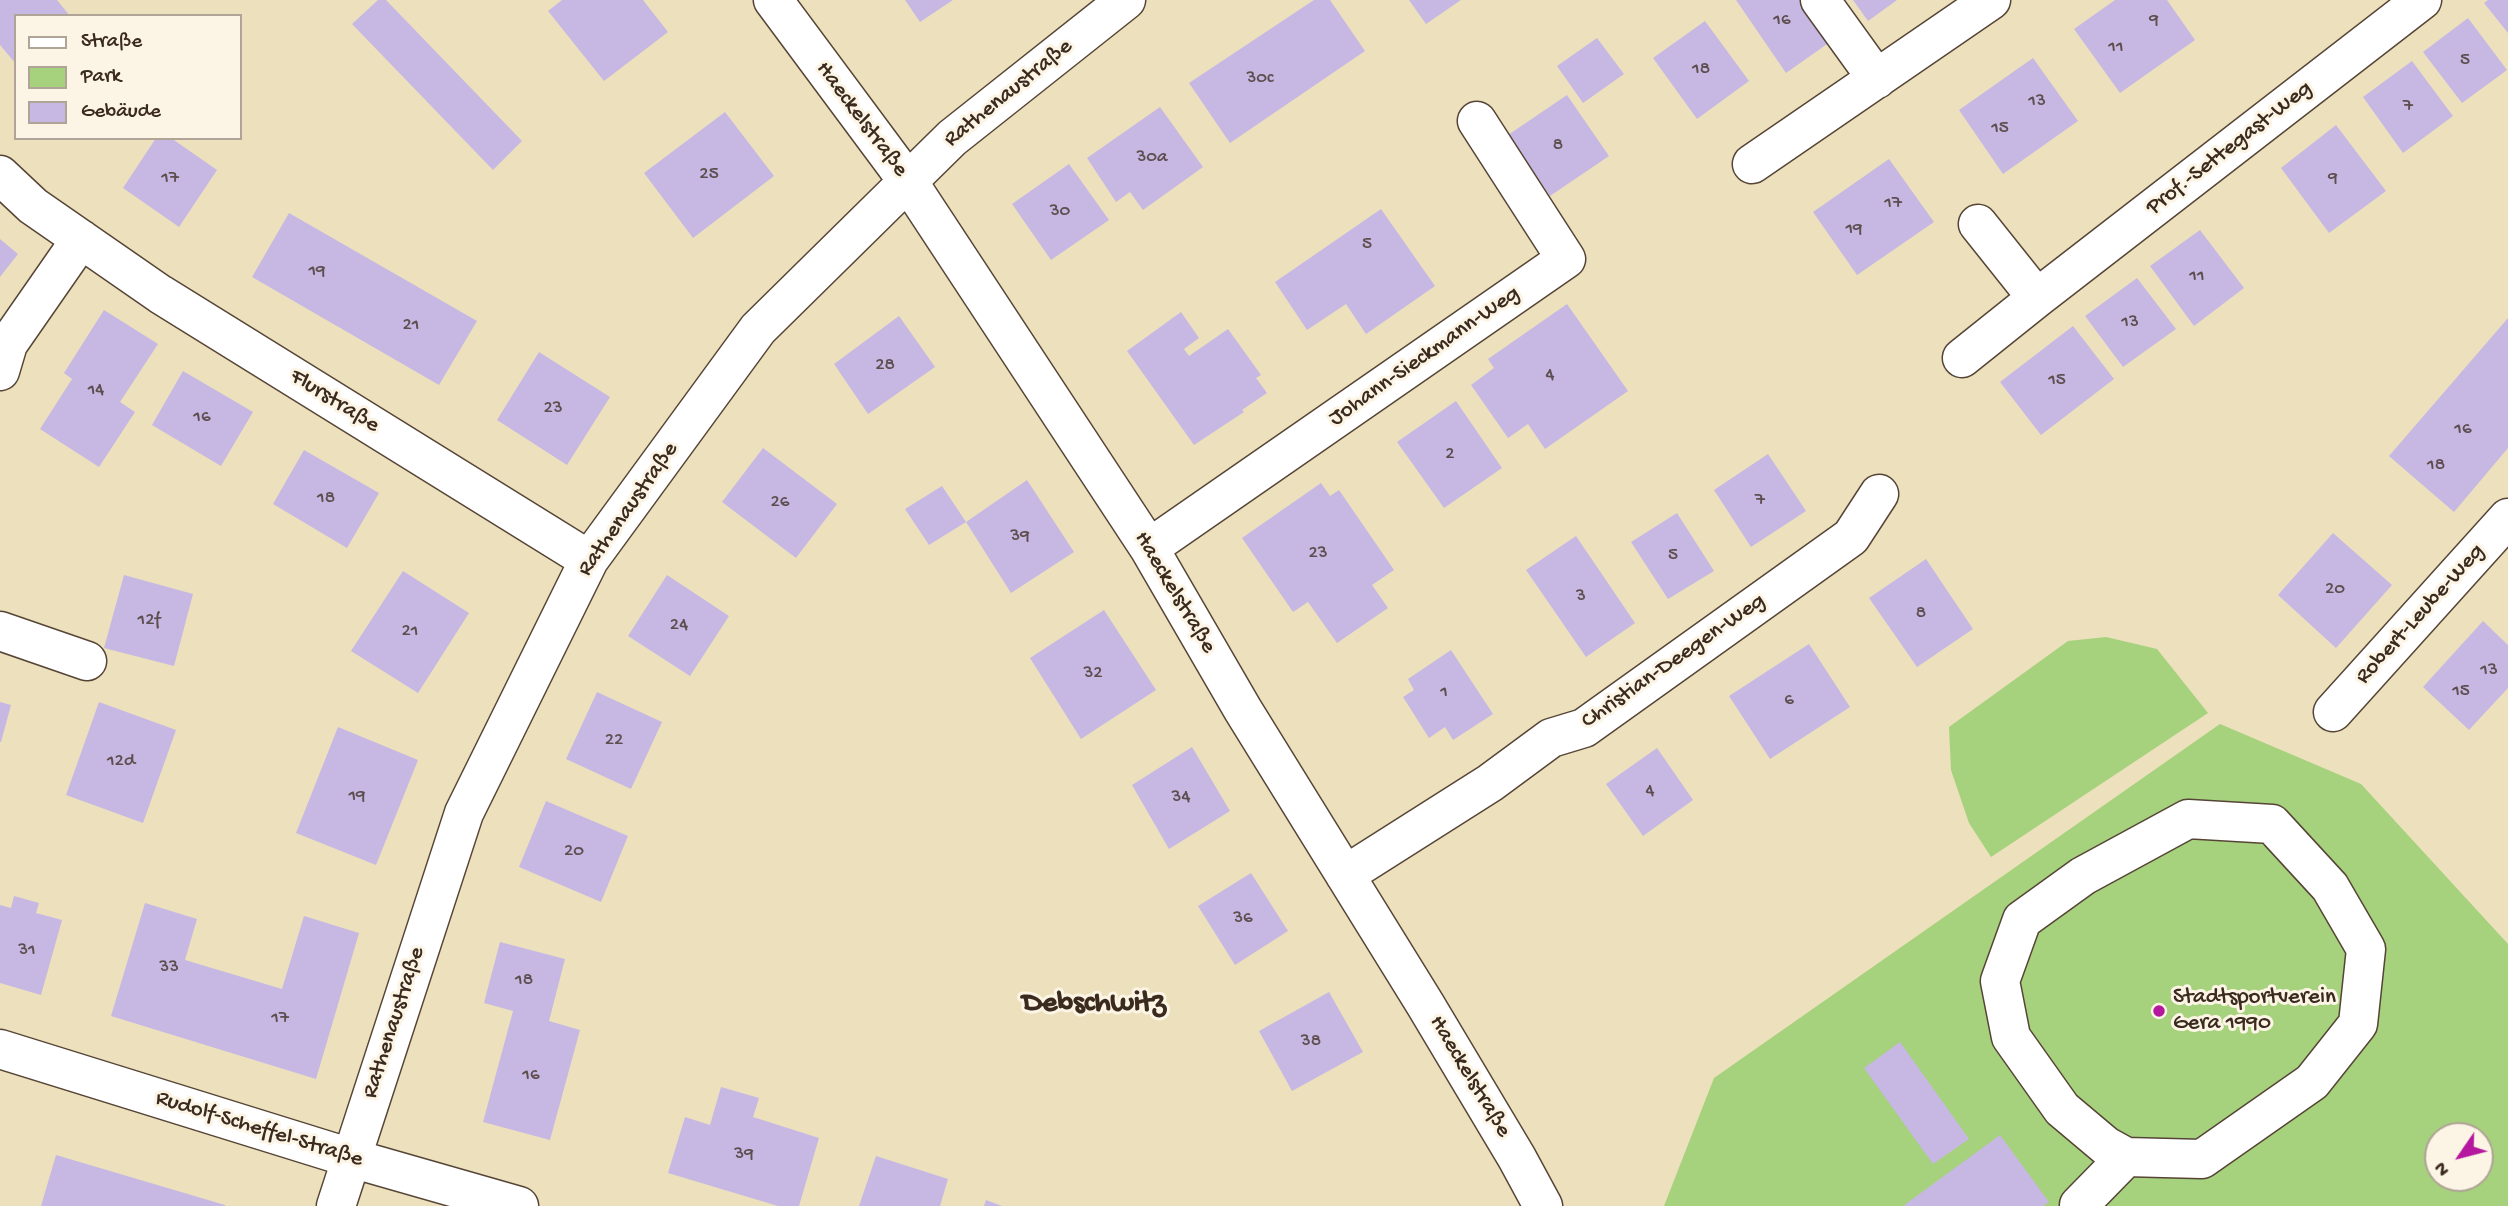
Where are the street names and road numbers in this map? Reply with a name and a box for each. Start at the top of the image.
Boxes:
street label: Rathenaustraße [939,34,1079,154]
street label: Haeckelstraße [809,57,913,183]
street label: Prof.-Settegast-Weg [2142,76,2318,222]
street label: Johann-Sieckmann-Weg [1324,281,1526,433]
street label: Flurstraße [284,364,384,440]
street label: Rathenaustraße [573,438,685,582]
street label: Haeckelstraße [1127,527,1221,659]
street label: Robert-Leube-Weg [2351,539,2491,691]
street label: Christian-Deegen-Weg [1577,588,1771,736]
street label: Rathenaustraße [358,944,432,1102]
street label: Haeckelstraße [1422,1011,1516,1143]
street label: Rudolf-Scheffel-Straße [152,1085,366,1175]

